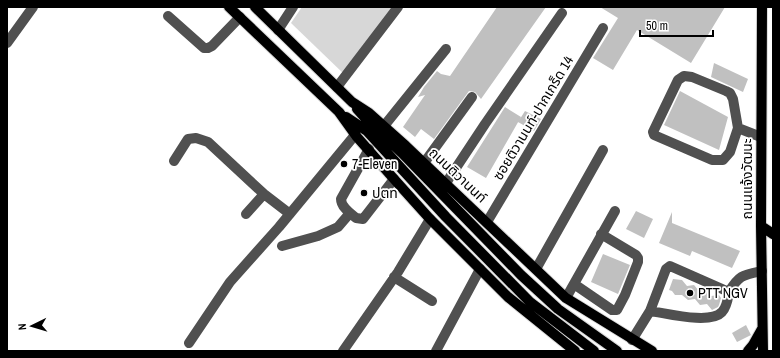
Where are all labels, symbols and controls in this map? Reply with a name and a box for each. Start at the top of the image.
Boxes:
scale bar [640,12,713,38]
text: 50 m [646,18,668,34]
street label: ซอยติวานนท์-ปากเกร็ด 14 [489,52,578,183]
street label: ถนนแจ้งวัฒนะ [738,138,756,219]
street label: ถนนติวานนท์ [425,144,491,206]
place label: 7-Eleven [352,155,397,173]
marker: 7-Eleven [339,159,349,169]
place label: ปตท [372,184,398,202]
marker: ปตท [359,188,369,198]
place label: PTT NGV [698,284,748,302]
marker: PTT NGV [685,288,695,298]
north arrow [12,306,52,346]
text: N [15,323,29,331]

